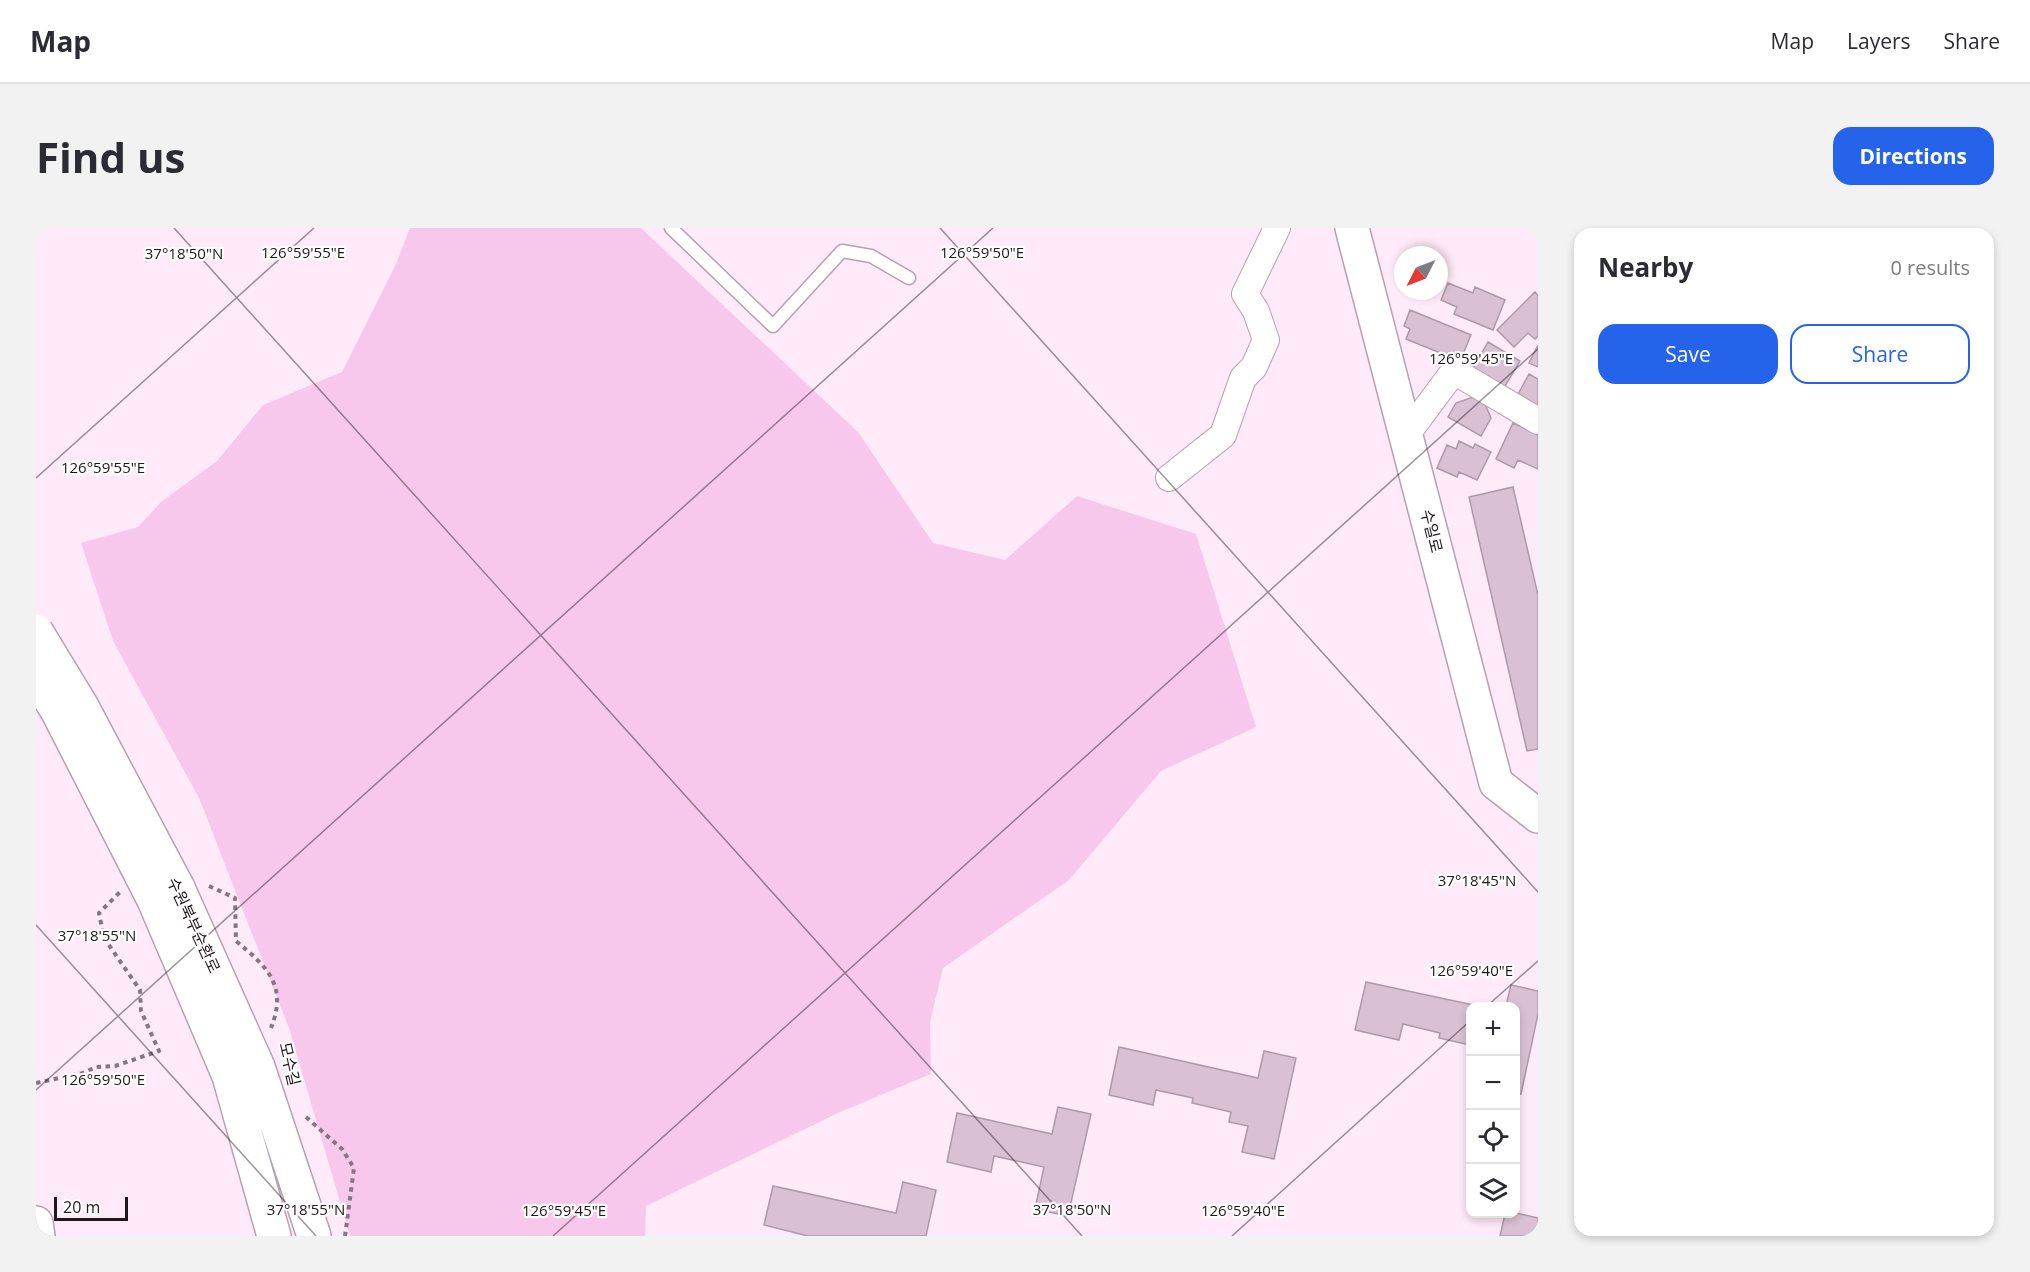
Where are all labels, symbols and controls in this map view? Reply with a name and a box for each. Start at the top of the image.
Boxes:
text: Map [30,22,91,60]
text: Map [1771,27,1814,55]
text: Layers [1847,27,1911,55]
text: Share [1944,27,2000,55]
button: Directions [1833,127,1994,185]
text: Find us [36,128,185,185]
text: 126°59'55"E [261,242,345,262]
text: 126°59'50"E [940,242,1024,262]
text: 37°18'50"N [145,243,223,263]
north arrow [1394,246,1448,300]
text: Nearby [1598,249,1693,285]
text: 0 results [1890,254,1970,281]
button: Save [1598,324,1778,384]
button: Share [1790,324,1970,384]
text: 126°59'45"E [1429,348,1513,368]
text: 126°59'55"E [61,457,145,477]
street label: 수일로 [1416,507,1448,555]
text: 37°18'45"N [1438,870,1516,890]
street label: 수원북부순환로 [162,874,226,977]
text: 37°18'55"N [58,925,136,945]
text: 126°59'40"E [1429,960,1513,980]
map controls [1466,1002,1520,1218]
button: + [1466,1002,1520,1056]
street label: 모수길 [274,1040,306,1088]
button: − [1466,1056,1520,1110]
text: 126°59'50"E [61,1069,145,1089]
button: locate [1466,1110,1520,1164]
button: layers [1466,1164,1520,1218]
scale bar [54,1194,128,1222]
text: 20 m [63,1196,100,1218]
text: 37°18'55"N [267,1199,345,1219]
text: 37°18'50"N [1033,1199,1111,1219]
text: 126°59'45"E [522,1200,606,1220]
text: 126°59'40"E [1201,1200,1285,1220]

